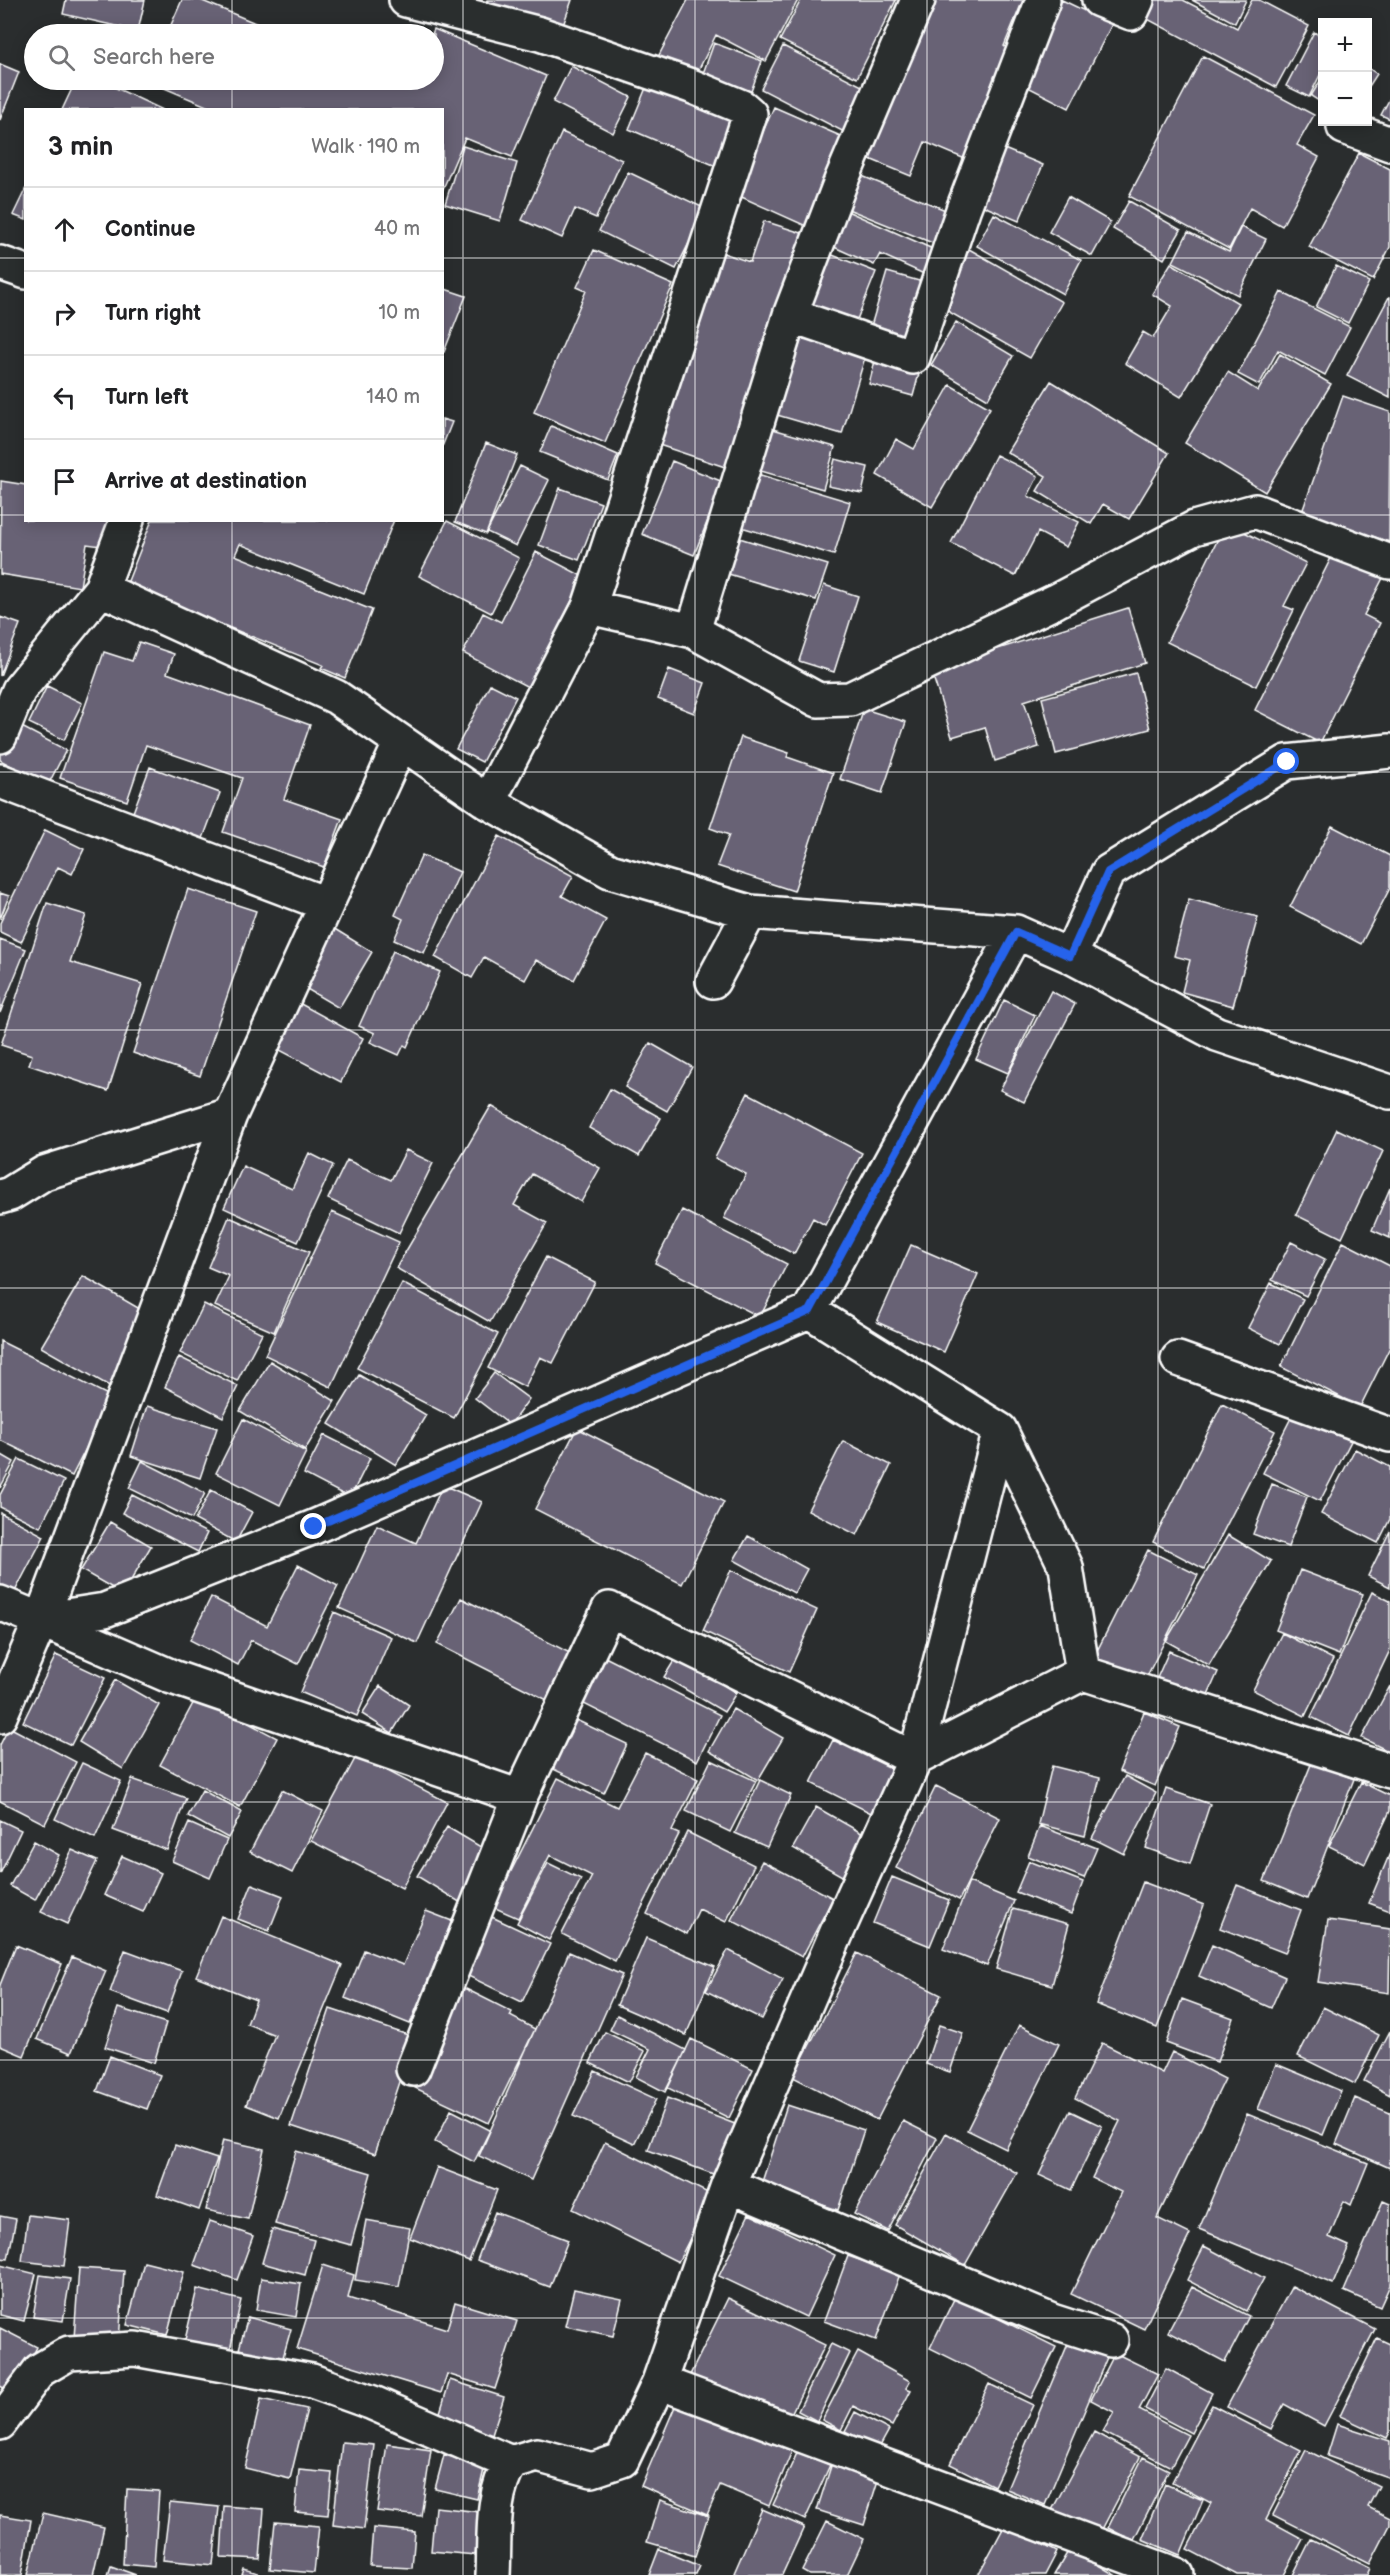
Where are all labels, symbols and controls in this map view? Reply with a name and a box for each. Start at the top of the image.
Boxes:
map controls [1318,18,1372,126]
button: + [1318,18,1372,72]
search box [24,24,444,90]
icon: search [45,41,78,74]
text: Search here [93,44,215,71]
button: − [1318,72,1372,126]
text: 3 min [48,132,113,163]
text: Walk · 190 m [311,135,420,159]
icon: ahead [48,213,81,246]
text: Continue [105,216,195,243]
text: 40 m [374,217,420,241]
icon: right [48,297,81,330]
text: Turn right [105,300,201,327]
text: 10 m [379,301,420,325]
icon: left [48,381,81,414]
text: Turn left [105,384,189,411]
text: 140 m [366,385,420,409]
icon: arrive [48,465,81,498]
text: Arrive at destination [105,468,307,495]
route start [1273,748,1299,774]
route end [300,1513,326,1539]

